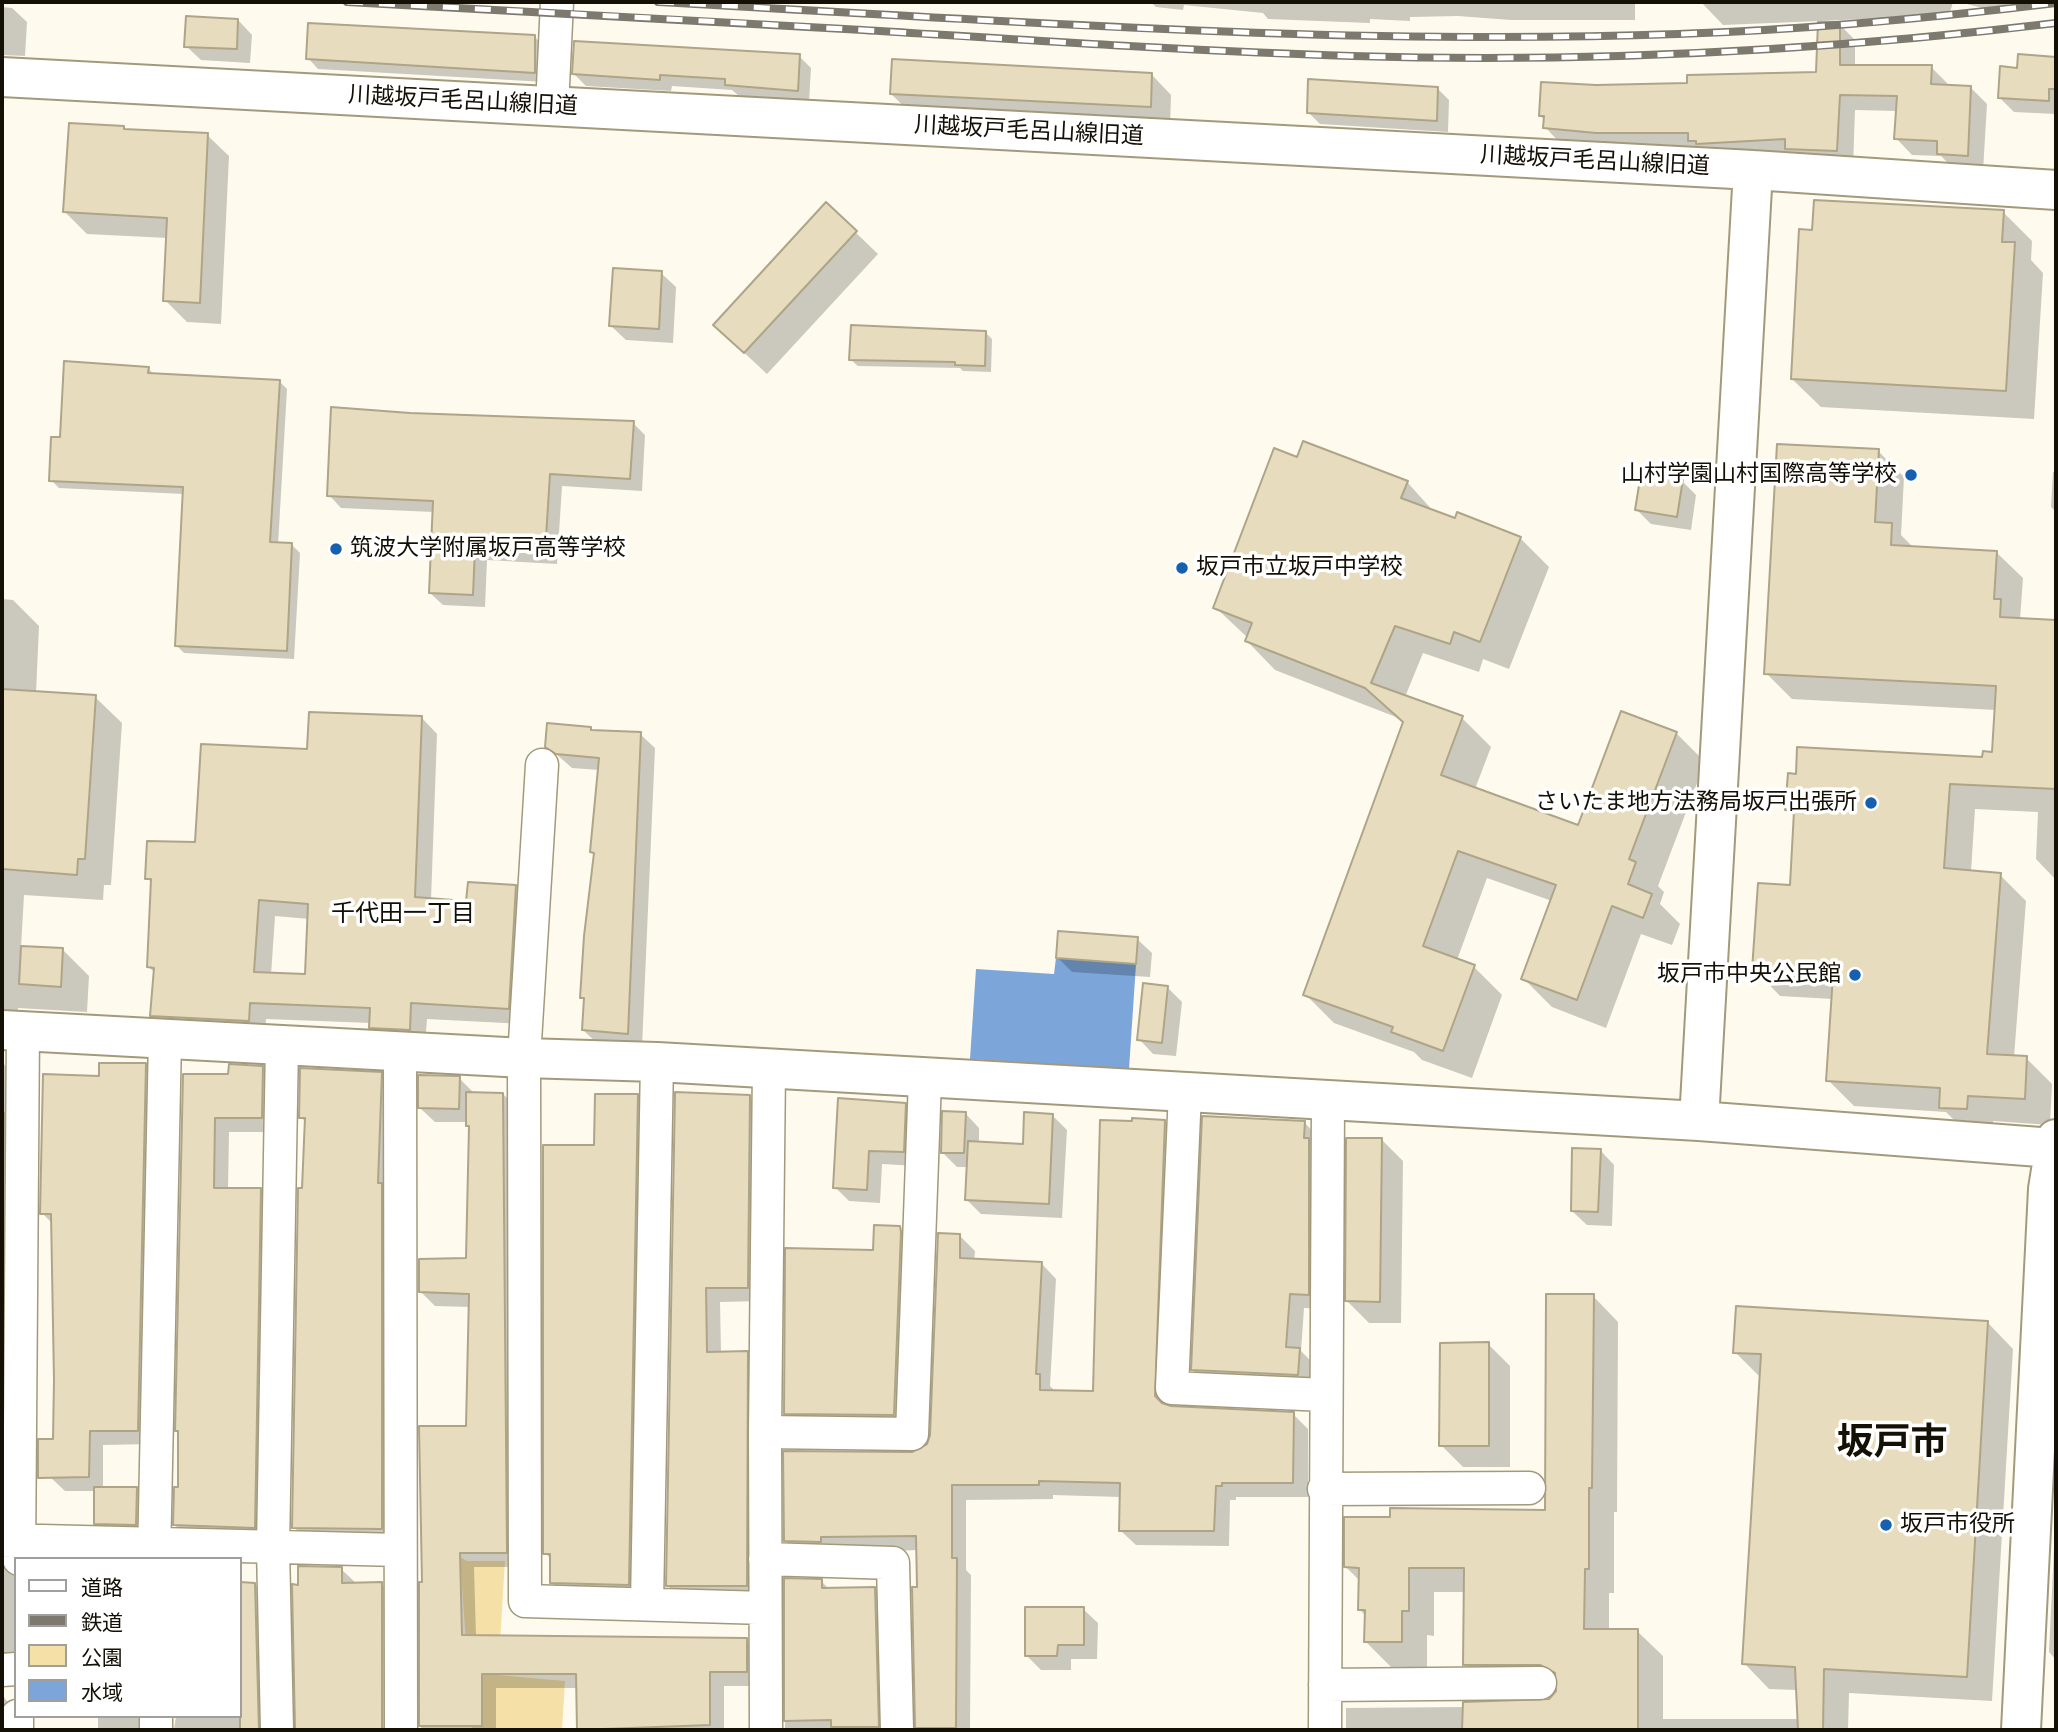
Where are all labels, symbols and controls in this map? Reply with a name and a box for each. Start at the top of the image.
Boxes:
street label: 川越坂戸毛呂山線旧道 [347,82,579,122]
street label: 川越坂戸毛呂山線旧道 [913,112,1145,152]
street label: 川越坂戸毛呂山線旧道 [1479,142,1711,182]
place label: 山村学園山村国際高等学校 [1621,461,1897,489]
marker: 山村学園山村国際高等学校 [1903,467,1919,483]
place label: 筑波大学附属坂戸高等学校 [350,535,626,563]
marker: 筑波大学附属坂戸高等学校 [328,541,344,557]
place label: 坂戸市立坂戸中学校 [1196,554,1403,582]
marker: 坂戸市立坂戸中学校 [1174,560,1190,576]
place label: さいたま地方法務局坂戸出張所 [1535,789,1857,817]
marker: さいたま地方法務局坂戸出張所 [1863,795,1879,811]
district label: 千代田一丁目 [331,901,475,929]
place label: 坂戸市中央公民館 [1657,961,1841,989]
marker: 坂戸市中央公民館 [1847,967,1863,983]
district label: 坂戸市 [1837,1423,1947,1467]
place label: 坂戸市役所 [1900,1511,2015,1539]
marker: 坂戸市役所 [1878,1517,1894,1533]
legend [14,1557,242,1718]
text: 道路 [81,1576,123,1600]
text: 鉄道 [81,1611,123,1635]
text: 公園 [81,1646,123,1670]
text: 水域 [81,1681,123,1705]

